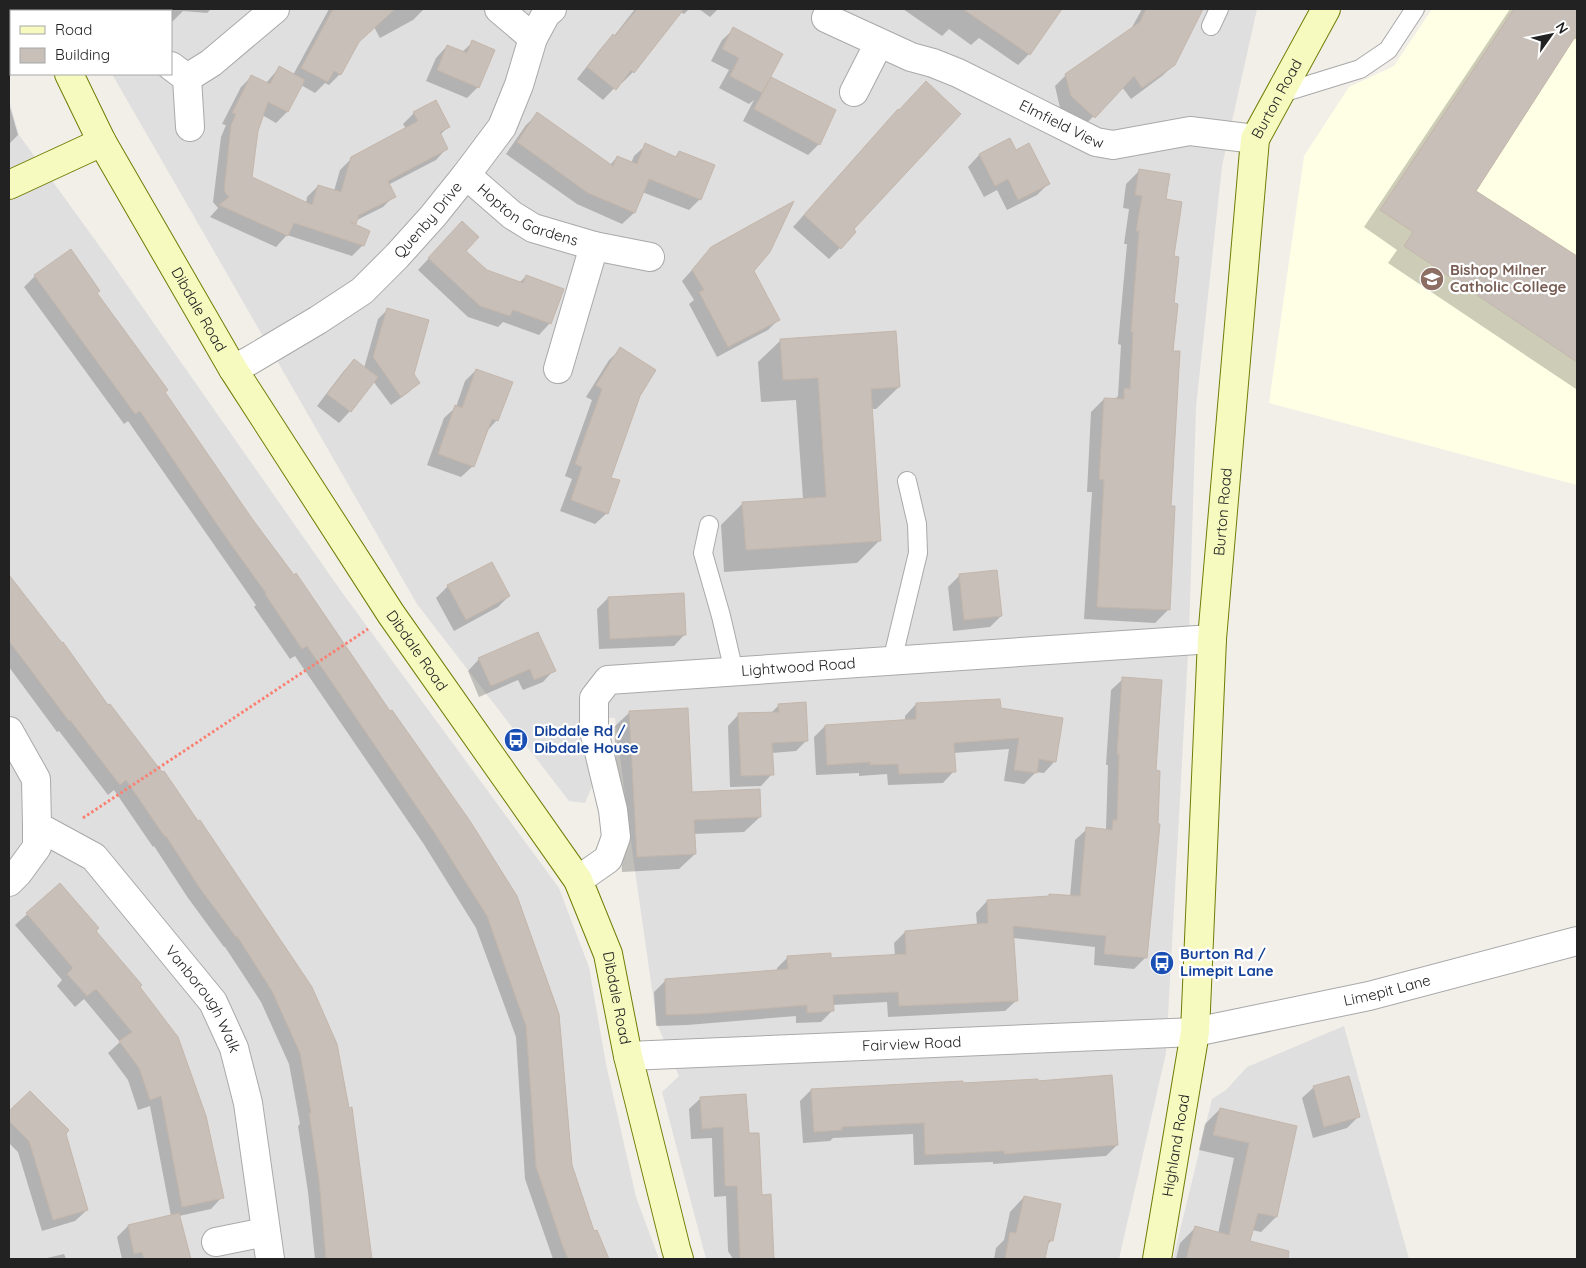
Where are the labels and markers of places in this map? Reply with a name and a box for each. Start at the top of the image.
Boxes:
place label: Bishop Milner Catholic College [1450,260,1566,296]
school or university icon: Bishop Milner Catholic College [1419,266,1445,292]
place label: Dibdale Rd / Dibdale House [534,721,639,757]
bus stop icon: Dibdale Rd / Dibdale House [503,727,529,753]
place label: Burton Rd / Limepit Lane [1180,944,1274,980]
bus stop icon: Burton Rd / Limepit Lane [1149,950,1175,976]

